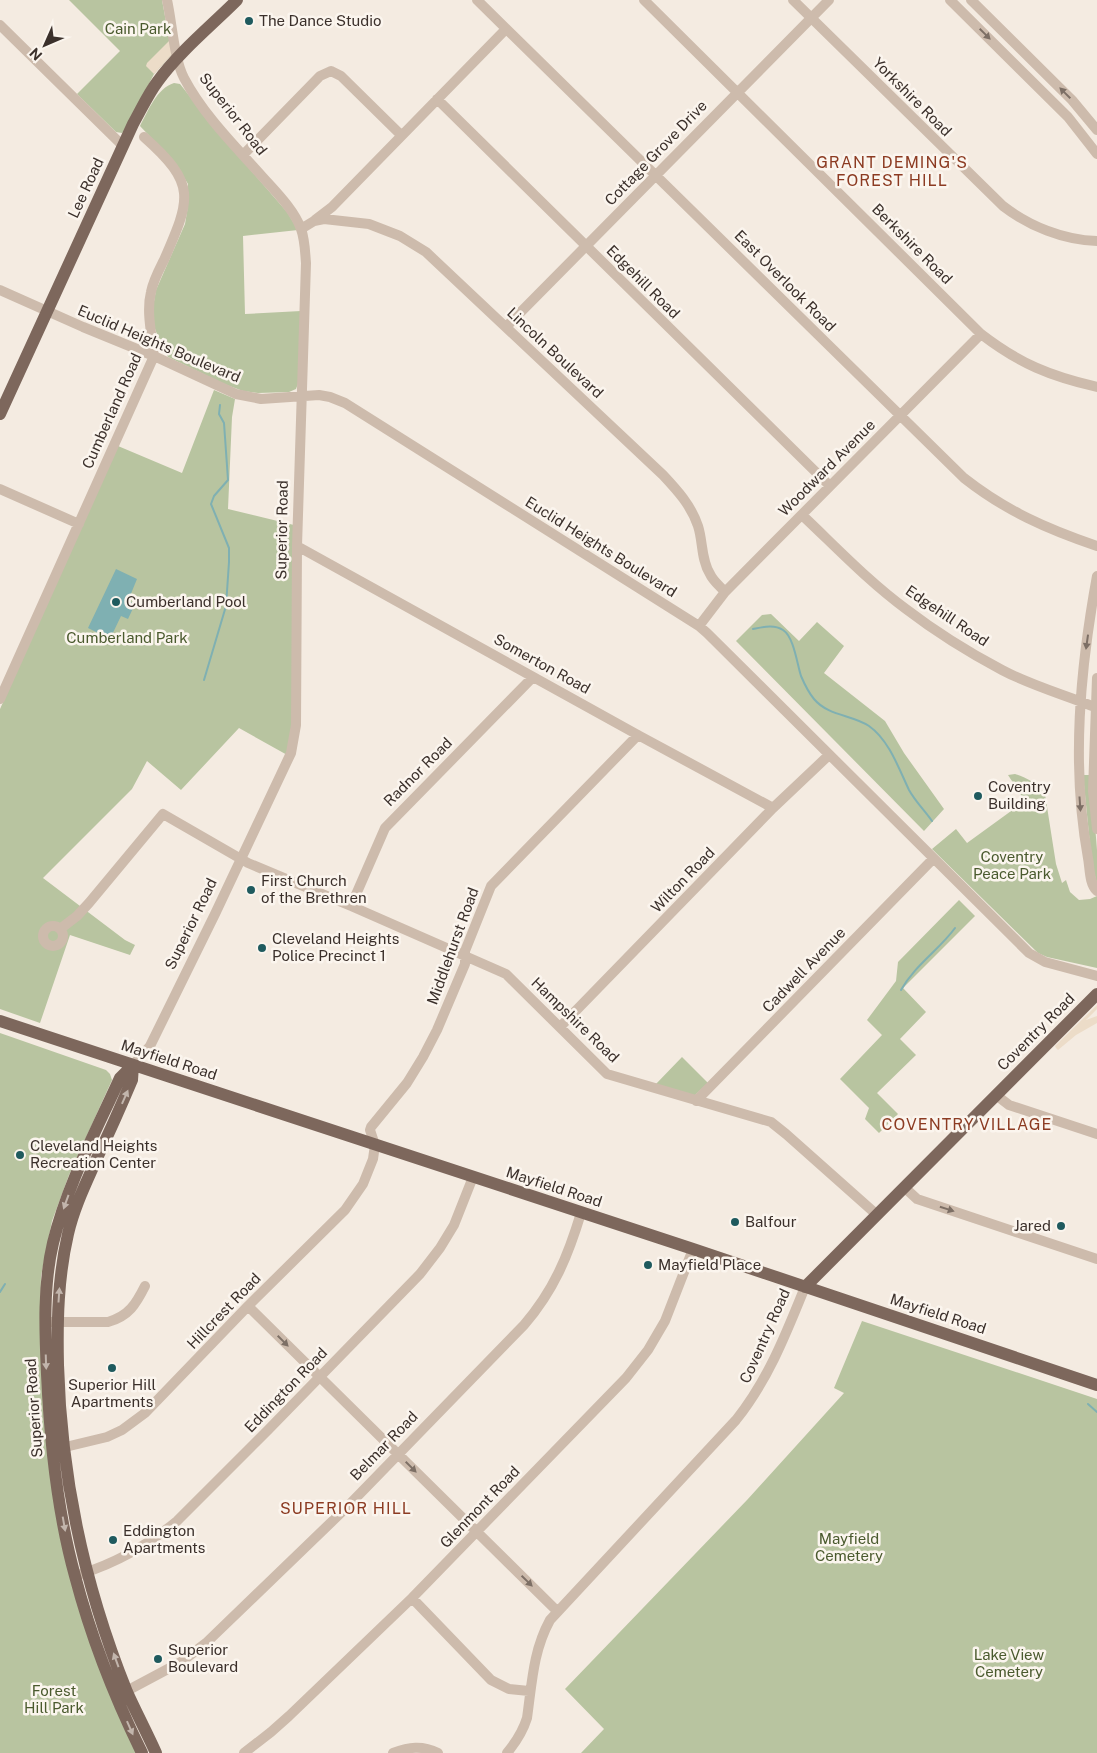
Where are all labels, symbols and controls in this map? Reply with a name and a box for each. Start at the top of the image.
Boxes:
place label: The Dance Studio [259,12,382,29]
marker: The Dance Studio [243,15,255,27]
north arrow [20,20,70,70]
park label: Cain Park [105,20,171,37]
one-way arrow [979,28,991,40]
text: N [26,45,45,64]
street label: Yorkshire Road [870,54,955,139]
street label: Superior Road [196,69,271,158]
one-way arrow [1059,88,1071,100]
street label: Cottage Grove Drive [601,97,710,209]
district label: GRANT DEMING'S FOREST HILL [816,153,968,190]
street label: Lee Road [64,155,107,221]
street label: Berkshire Road [869,200,956,287]
street label: East Overlook Road [731,227,839,335]
street label: Edgehill Road [603,242,683,322]
street label: Euclid Heights Boulevard [75,301,243,386]
street label: Lincoln Boulevard [504,304,607,401]
street label: Cumberland Road [78,350,145,471]
street label: Woodward Avenue [775,416,878,519]
street label: Superior Road [272,480,291,580]
street label: Euclid Heights Boulevard [522,493,680,600]
street label: Edgehill Road [903,582,992,650]
place label: Cumberland Pool [126,593,246,610]
marker: Cumberland Pool [110,596,122,608]
park label: Cumberland Park [66,629,188,646]
street label: Somerton Road [491,630,593,697]
one-way arrow [1082,634,1090,650]
street label: Radnor Road [380,734,455,809]
place label: Coventry Building [988,778,1051,812]
marker: Coventry Building [972,790,984,802]
one-way arrow [1077,796,1085,812]
street label: Wilton Road [647,844,718,916]
park label: Coventry Peace Park [973,848,1051,882]
place label: First Church of the Brethren [261,872,367,906]
street label: Superior Road [161,875,220,972]
marker: First Church of the Brethren [245,884,257,896]
street label: Middlehurst Road [423,885,482,1007]
street label: Cadwell Avenue [759,924,848,1016]
place label: Cleveland Heights Police Precinct 1 [272,930,399,964]
marker: Cleveland Heights Police Precinct 1 [256,942,268,954]
street label: Hampshire Road [528,974,623,1066]
street label: Coventry Road [994,990,1078,1074]
street label: Mayfield Road [119,1036,219,1083]
one-way arrow [121,1090,129,1104]
district label: COVENTRY VILLAGE [881,1115,1053,1134]
place label: Cleveland Heights Recreation Center [30,1137,157,1171]
marker: Cleveland Heights Recreation Center [14,1149,26,1161]
street label: Mayfield Road [504,1163,604,1210]
one-way arrow [62,1195,69,1210]
one-way arrow [939,1205,954,1213]
place label: Balfour [745,1213,797,1230]
marker: Balfour [729,1216,741,1228]
place label: Jared [1014,1217,1051,1234]
marker: Jared [1055,1220,1067,1232]
place label: Mayfield Place [658,1256,761,1273]
marker: Mayfield Place [642,1259,654,1271]
street label: Hillcrest Road [183,1269,264,1352]
street label: Coventry Road [736,1286,793,1386]
one-way arrow [55,1287,63,1303]
street label: Mayfield Road [888,1290,988,1337]
one-way arrow [277,1335,289,1347]
street label: Eddington Road [241,1344,330,1435]
one-way arrow [43,1355,51,1371]
street label: Superior Road [22,1358,45,1458]
marker: Superior Hill Apartments [106,1362,118,1374]
place label: Superior Hill Apartments [68,1376,156,1410]
street label: Belmar Road [346,1408,421,1484]
one-way arrow [405,1461,417,1473]
street label: Glenmont Road [436,1462,523,1551]
district label: SUPERIOR HILL [280,1499,412,1518]
one-way arrow [60,1516,68,1532]
place label: Eddington Apartments [123,1522,205,1556]
park label: Mayfield Cemetery [815,1530,883,1564]
marker: Eddington Apartments [107,1534,119,1546]
one-way arrow [520,1575,532,1587]
place label: Superior Boulevard [168,1641,238,1675]
park label: Lake View Cemetery [974,1646,1044,1680]
one-way arrow [112,1652,120,1667]
marker: Superior Boulevard [152,1653,164,1665]
park label: Forest Hill Park [24,1682,84,1716]
one-way arrow [126,1721,134,1735]

